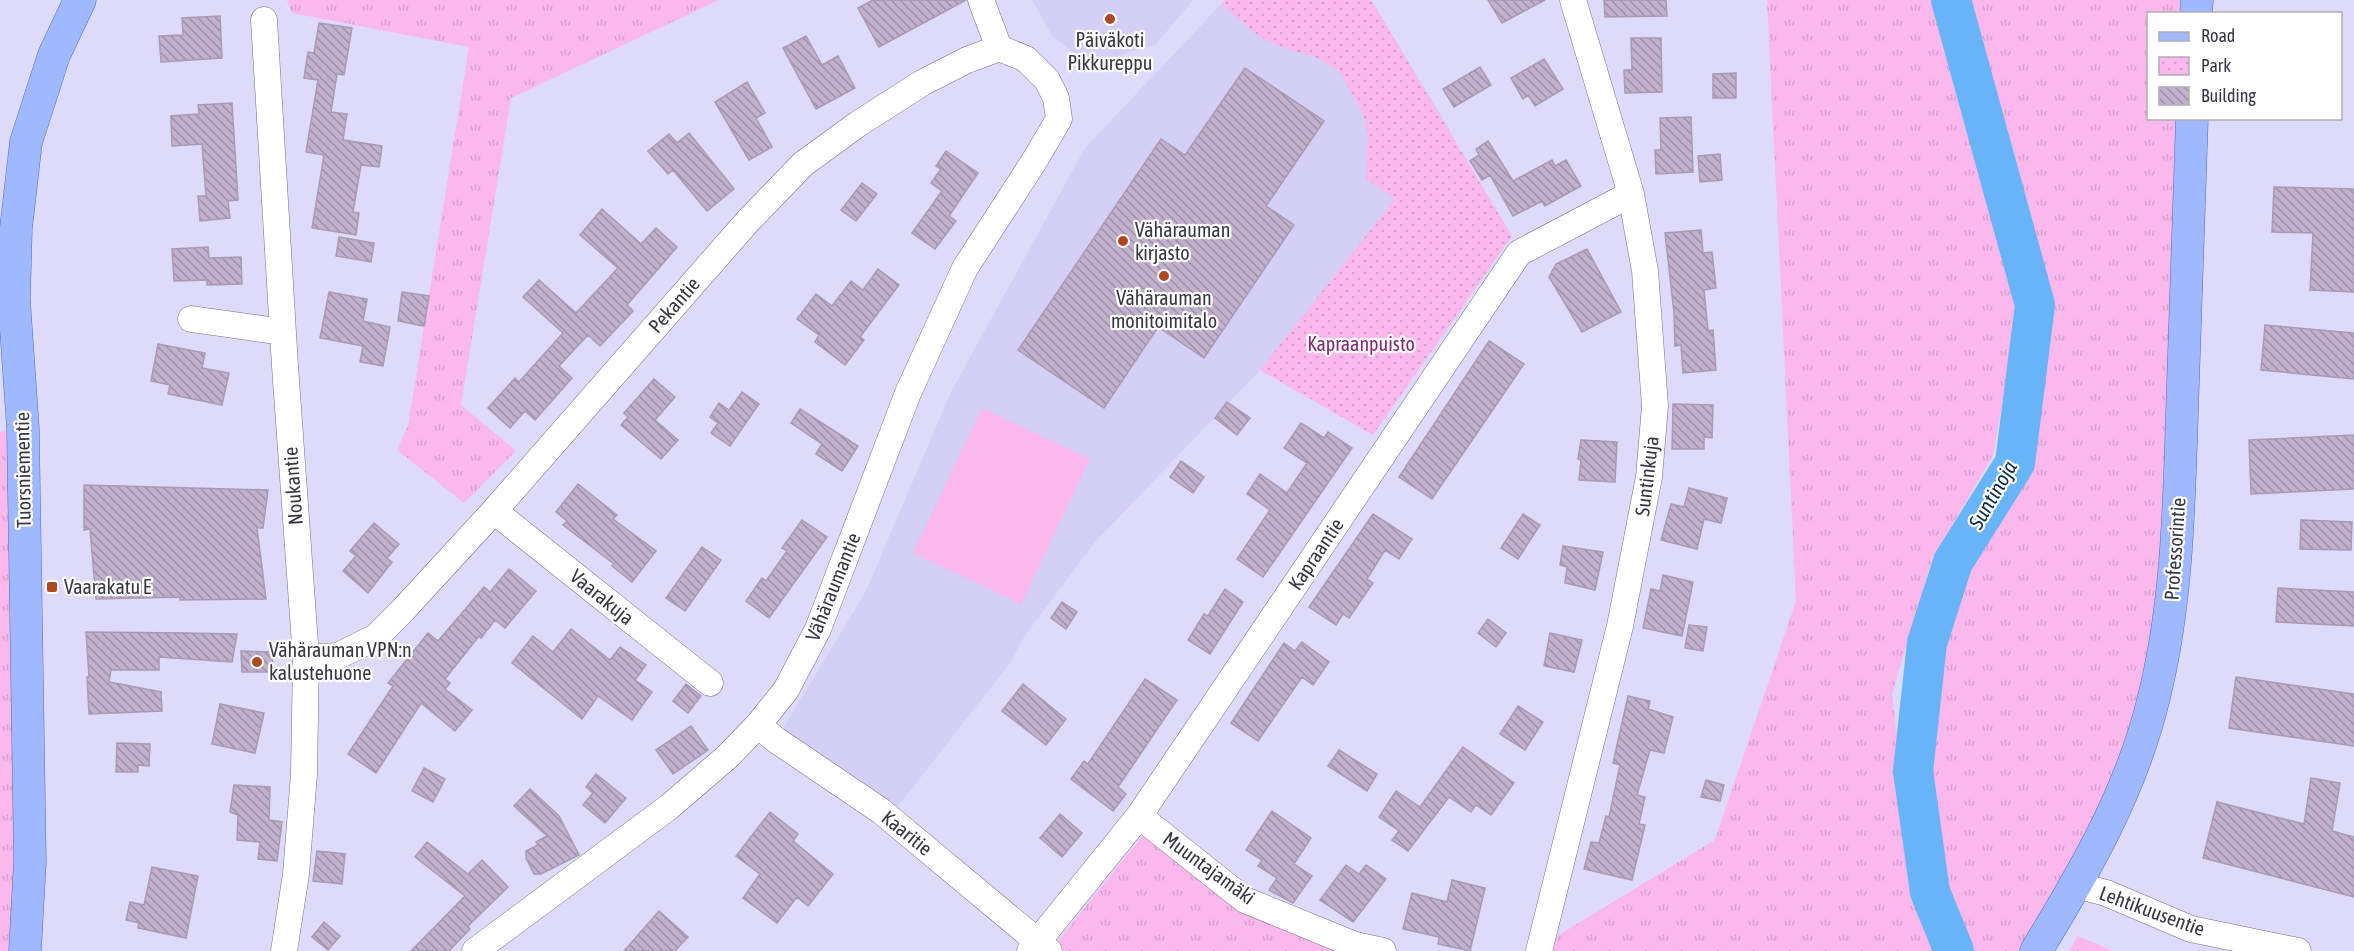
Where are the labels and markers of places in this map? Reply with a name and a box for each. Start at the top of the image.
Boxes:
marker: Päiväkoti Pikkureppu [1103,12,1117,26]
place label: Päiväkoti Pikkureppu [1068,28,1152,74]
place label: Vähärauman kirjasto [1135,218,1230,264]
marker: Vähärauman kirjasto [1116,234,1130,248]
marker: Vähärauman monitoimitalo [1157,269,1171,283]
place label: Vähärauman monitoimitalo [1111,286,1217,332]
place label: Vaarakatu E [64,575,152,598]
marker: Vaarakatu E [45,580,59,594]
place label: Vähärauman VPN:n kalustehuone [269,638,412,684]
marker: Vähärauman VPN:n kalustehuone [250,655,264,669]

